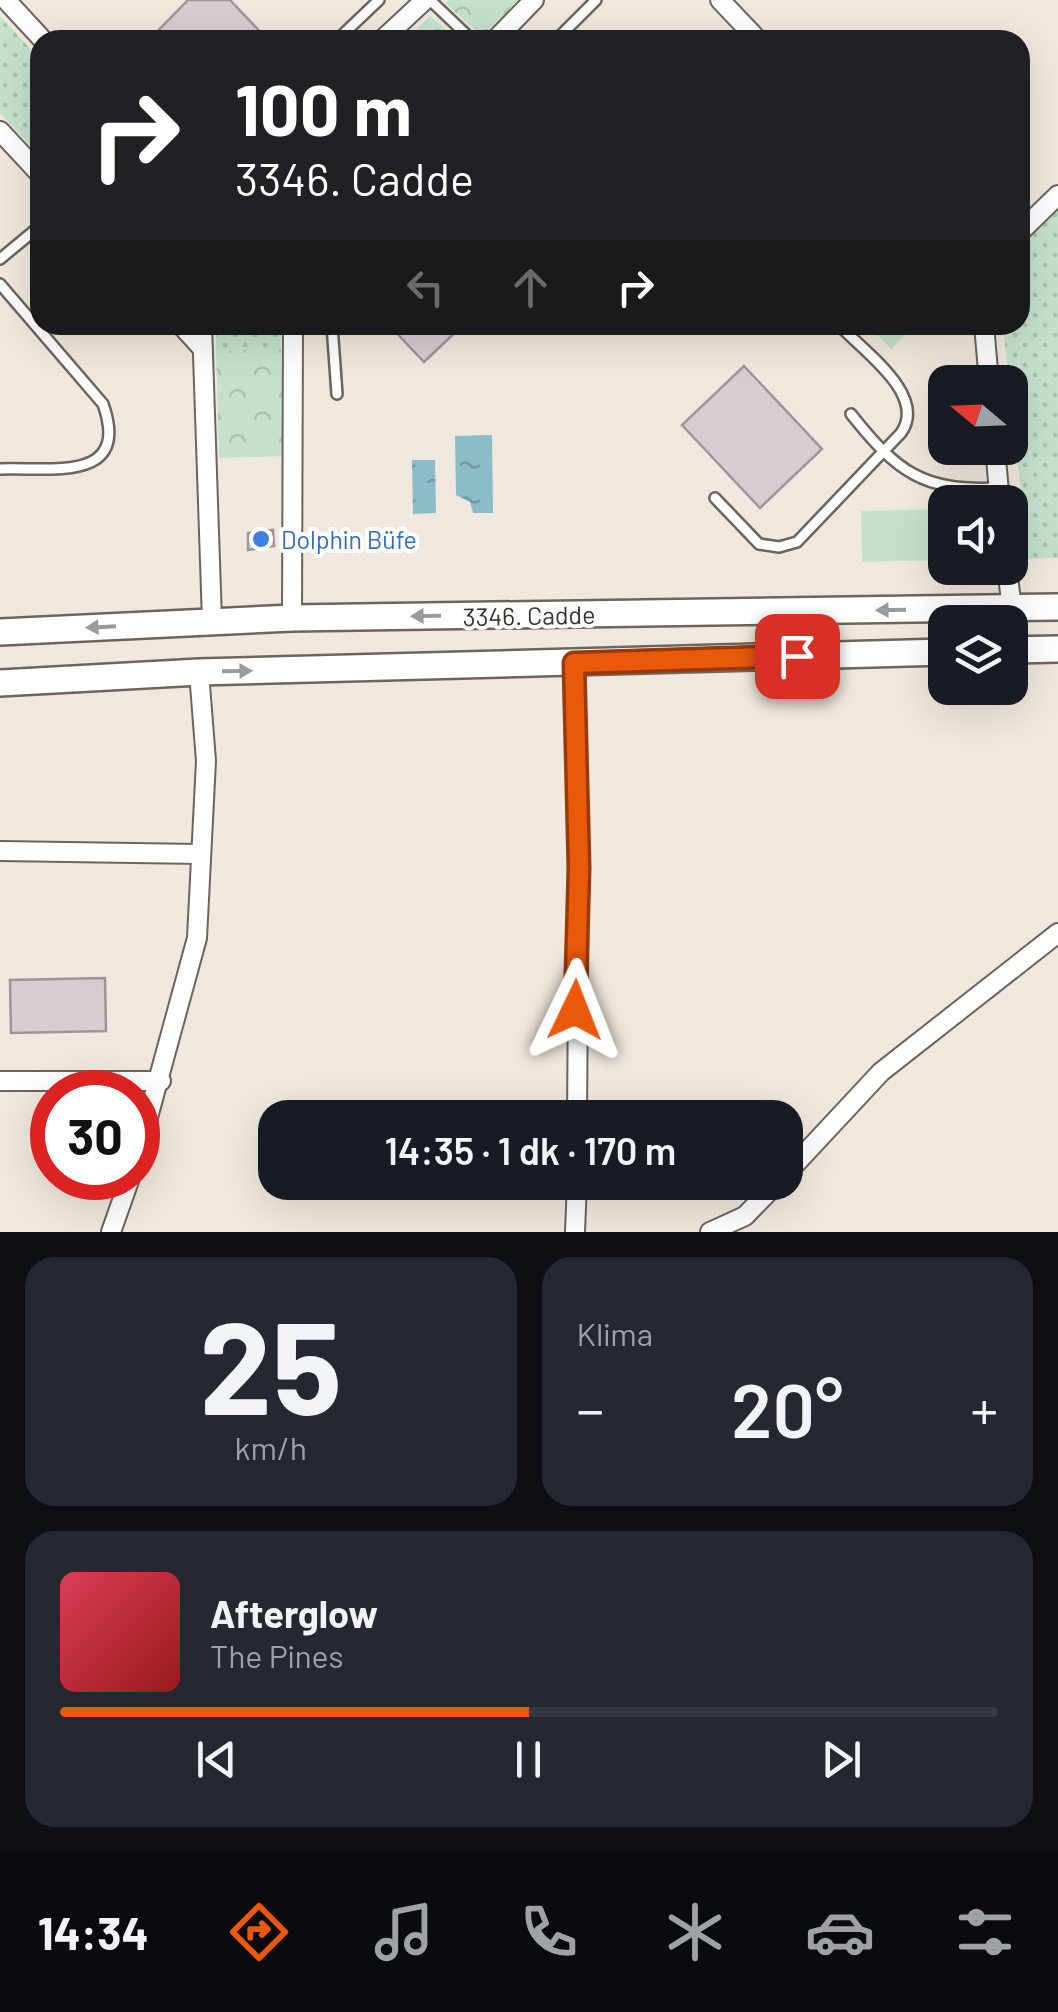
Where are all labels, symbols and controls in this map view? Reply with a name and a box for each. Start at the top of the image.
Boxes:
text: 100 m [235,66,412,150]
icon: right [70,70,200,200]
text: 3346. Cadde [235,151,474,205]
icon: left [398,260,453,315]
icon: ahead [503,260,558,315]
icon: right [608,260,663,315]
north arrow [928,365,1028,465]
map controls [928,365,1028,705]
button: sound [928,485,1028,585]
place label: Dolphin Büfe [281,524,417,554]
marker: Dolphin Büfe [250,528,272,550]
street label: 3346. Cadde [462,599,596,631]
one-way arrow [874,603,906,619]
button: layers [928,605,1028,705]
one-way arrow [409,609,441,625]
pin [755,614,840,699]
one-way arrow [84,619,116,635]
icon: arrive [770,629,825,684]
one-way arrow [222,663,254,679]
position arrow [523,958,627,1062]
speed limit sign: 30 [30,1070,160,1200]
text: 14:35 · 1 dk · 170 m [385,1127,676,1173]
text: 25 [199,1285,342,1441]
text: Klima [577,1314,653,1352]
text: 20° [731,1363,843,1453]
text: − [577,1375,604,1441]
text: + [970,1375,998,1441]
text: km/h [235,1428,307,1466]
text: Afterglow [210,1590,378,1636]
text: The Pines [210,1636,344,1674]
icon: previous [189,1732,244,1787]
icon: pause [501,1732,556,1787]
icon: next [814,1732,869,1787]
icon: directions [224,1897,294,1967]
icon: music [369,1897,439,1967]
icon: phone [514,1897,584,1967]
icon: climate [660,1897,730,1967]
icon: car [805,1897,875,1967]
icon: filters [950,1897,1020,1967]
text: 14:34 [38,1905,149,1959]

